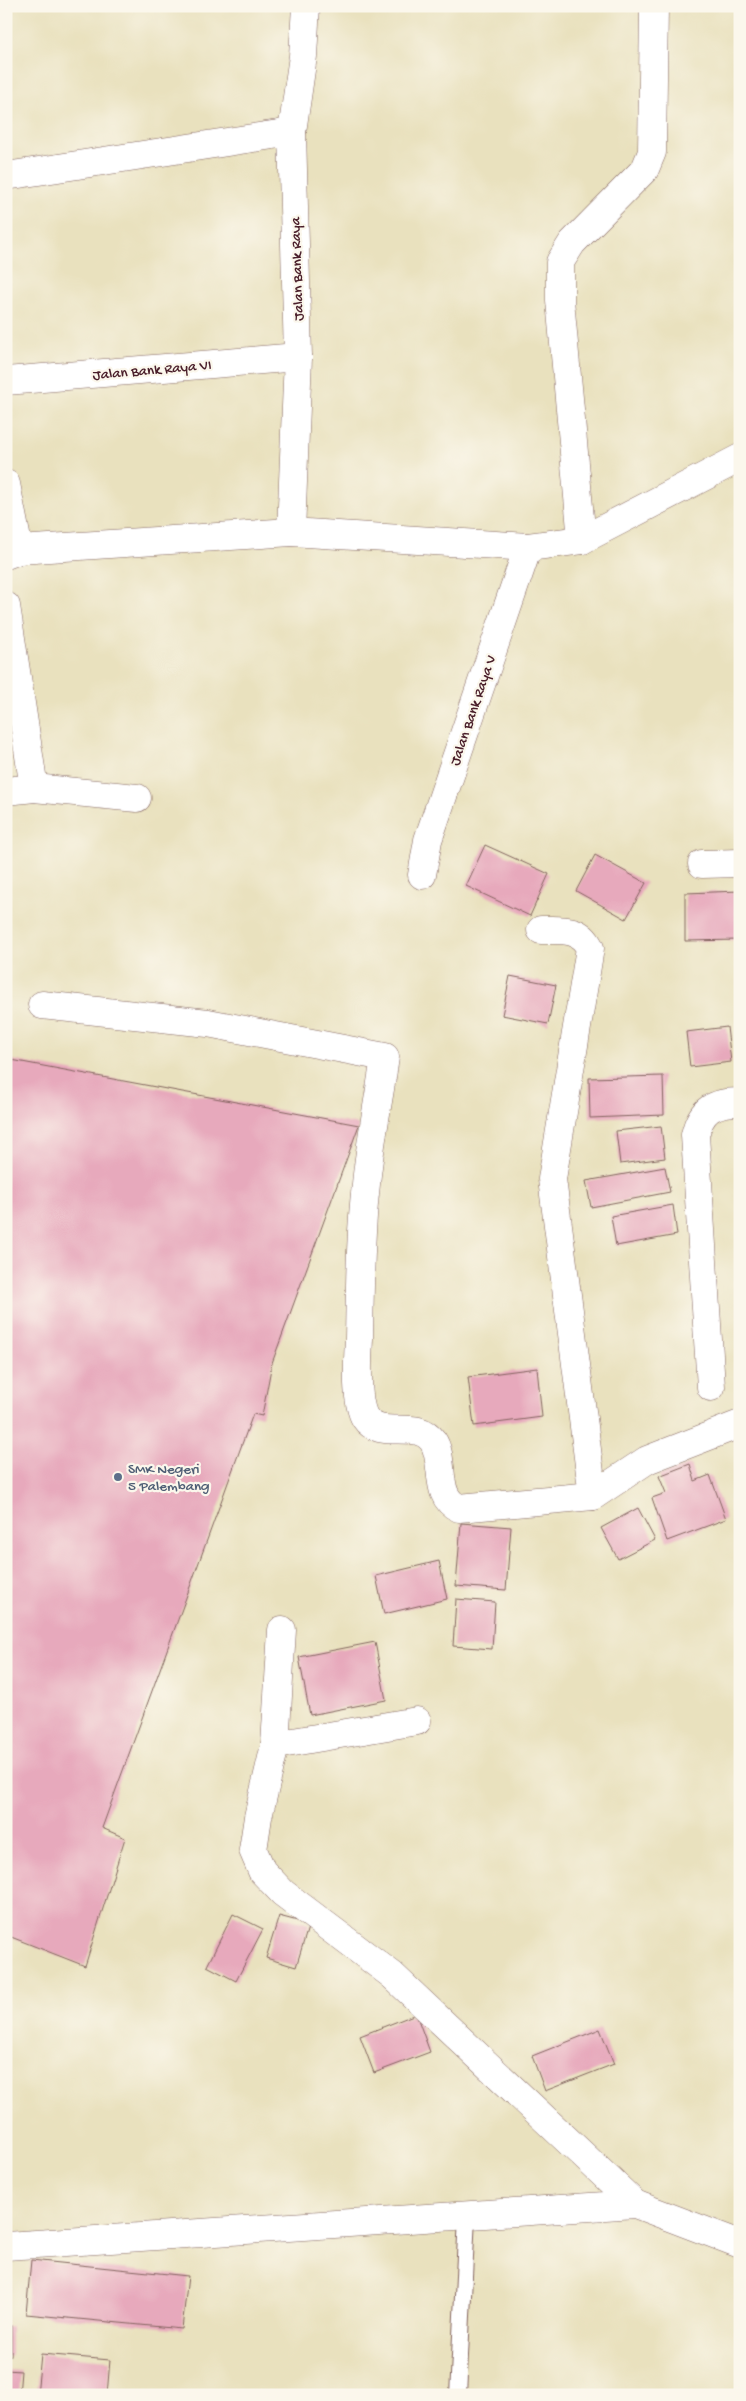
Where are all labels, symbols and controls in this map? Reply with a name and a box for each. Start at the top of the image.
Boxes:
street label: Jalan Bank Raya [287,216,309,321]
street label: Jalan Bank Raya VI [92,357,212,385]
street label: Jalan Bank Raya V [447,653,501,768]
place label: SMK Negeri 5 Palembang [128,1461,210,1496]
marker: SMK Negeri 5 Palembang [112,1471,124,1483]

